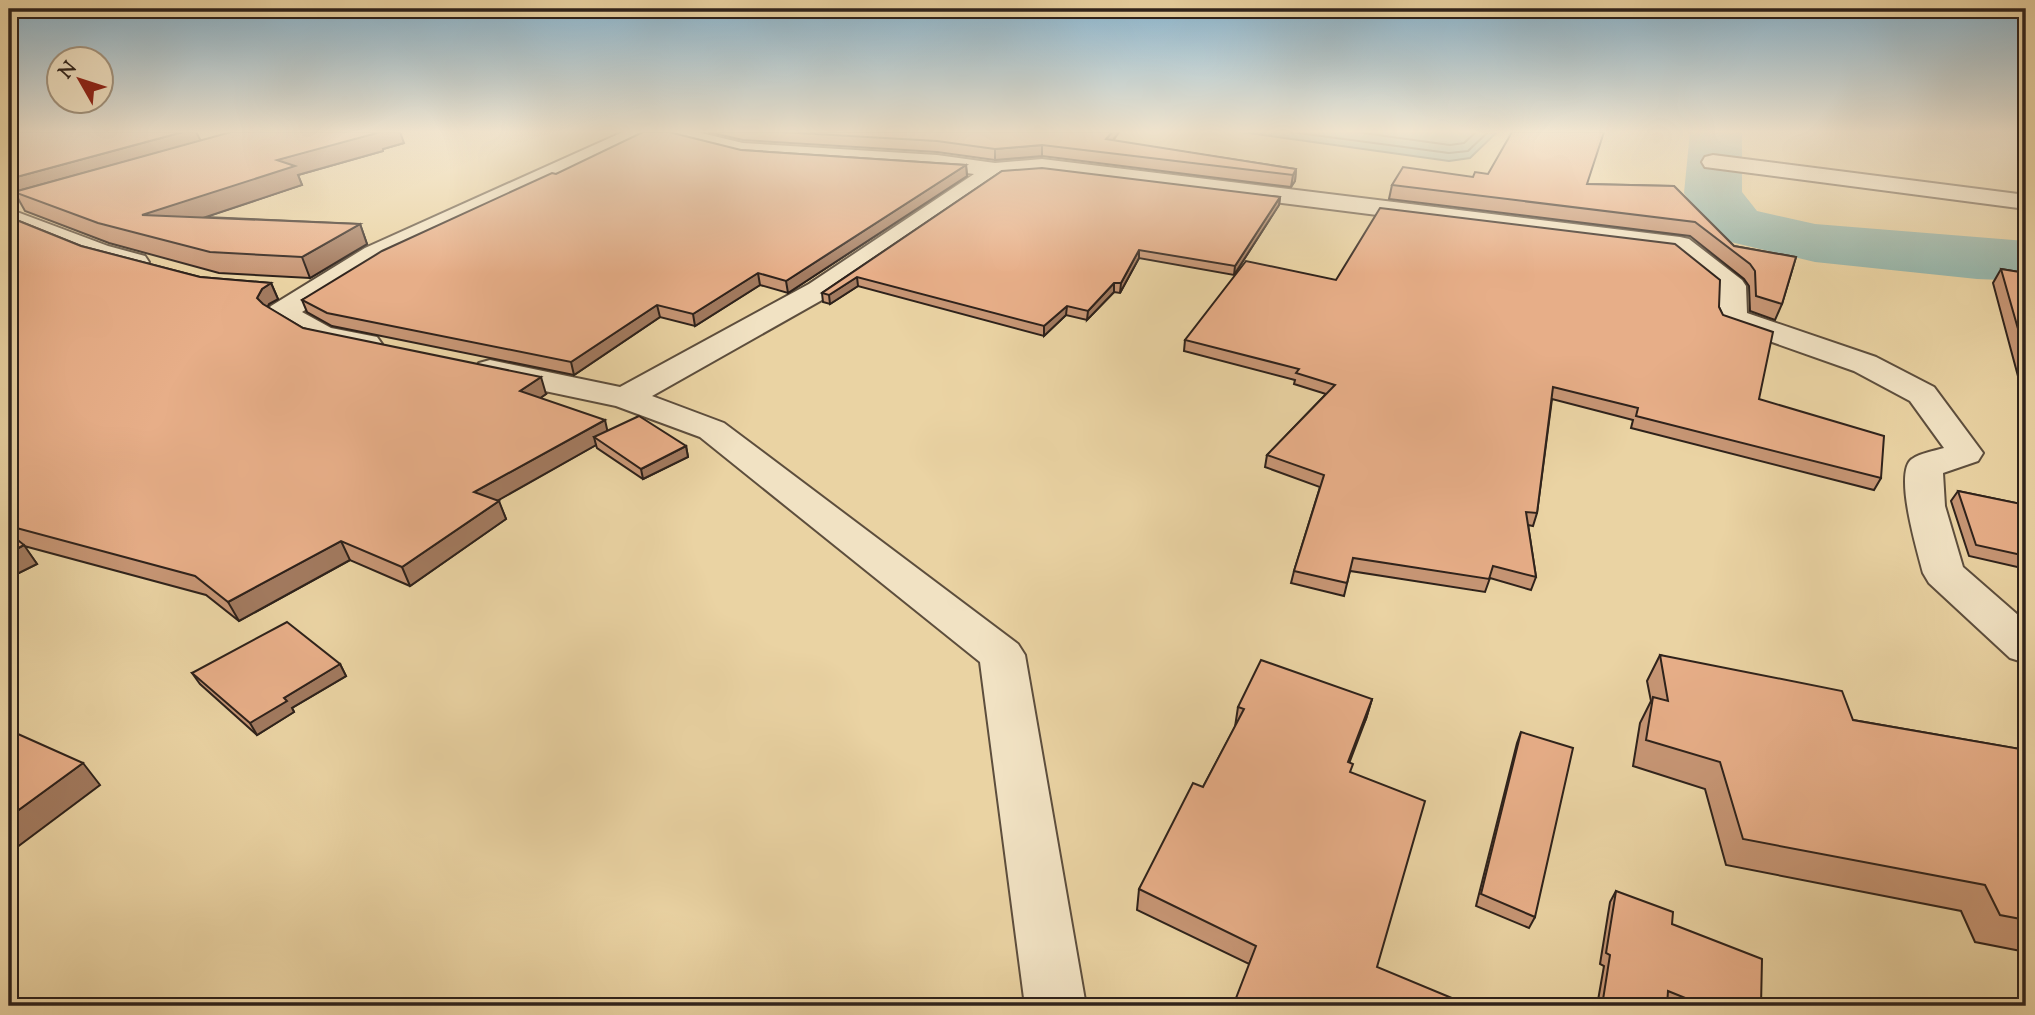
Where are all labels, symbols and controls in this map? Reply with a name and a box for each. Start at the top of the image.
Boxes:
north arrow [46,46,116,116]
text: N [53,56,84,85]

